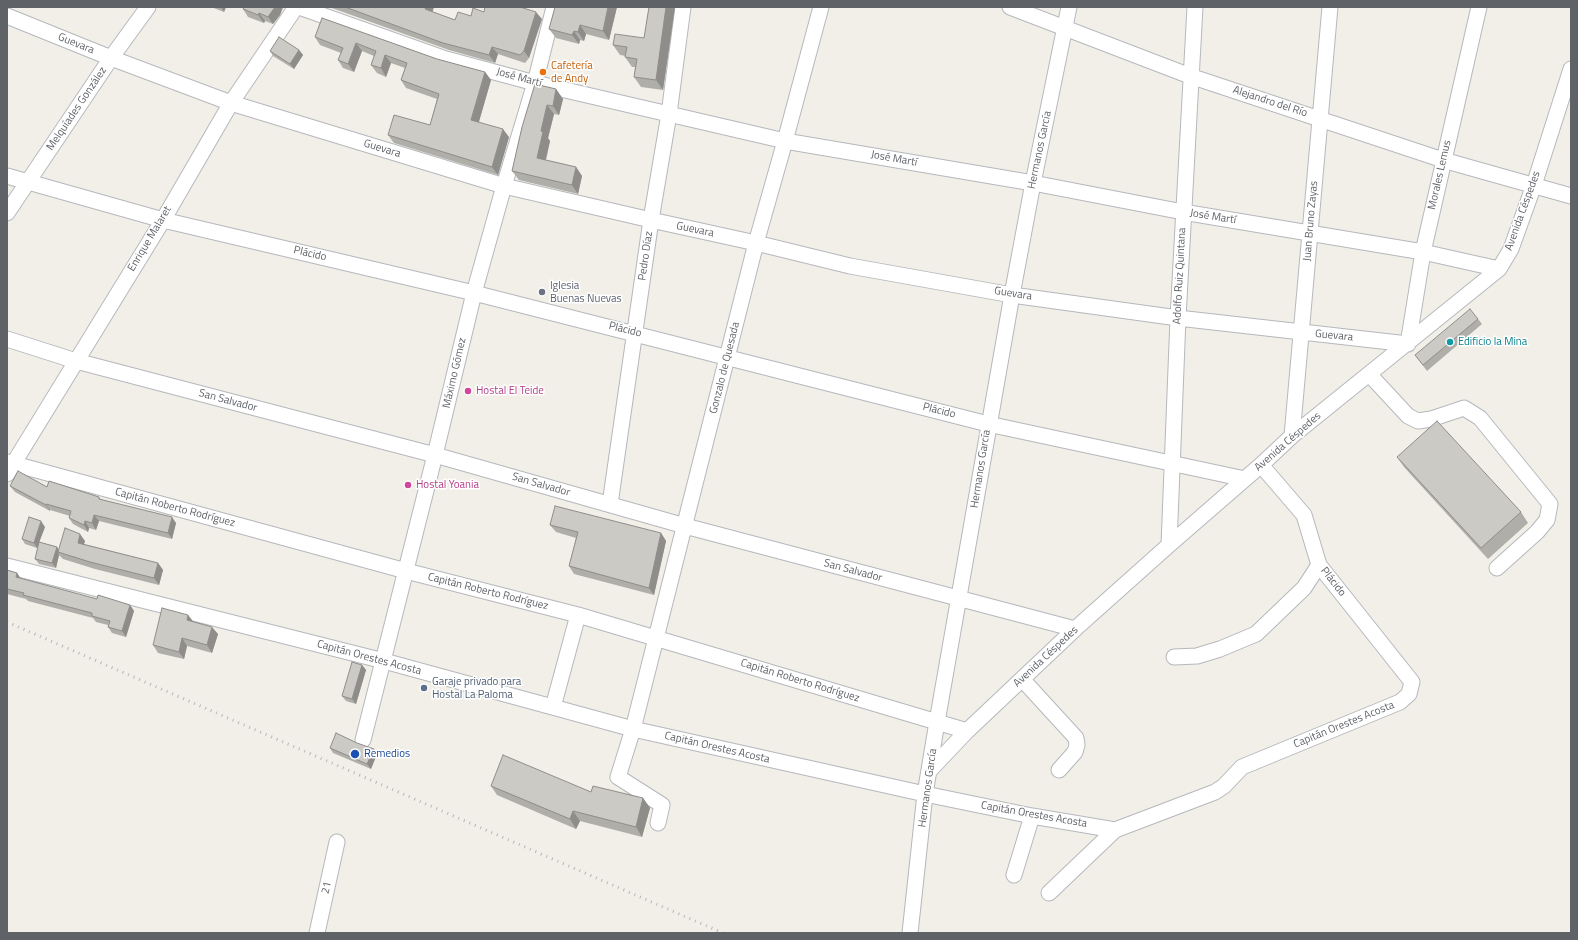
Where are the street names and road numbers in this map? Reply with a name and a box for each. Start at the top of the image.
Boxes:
street label: Guevara [56,31,96,57]
street label: Melquíades González [44,65,110,153]
street label: José Martí [495,66,543,90]
street label: Alejandro del Río [1231,84,1309,120]
street label: Hermanos García [1025,110,1055,190]
street label: Guevara [362,137,402,161]
street label: Morales Lemus [1426,139,1454,211]
street label: José Martí [870,148,918,170]
street label: Avenida Céspedes [1503,169,1543,253]
street label: Juan Bruno Zayas [1301,180,1321,262]
street label: Enrique Malaret [125,204,175,274]
street label: José Martí [1189,207,1237,227]
street label: Guevara [675,220,715,240]
street label: Adolfo Ruiz Quintana [1171,227,1189,325]
street label: Pedro Díaz [636,230,656,282]
street label: Plácido [292,244,328,264]
street label: Guevara [993,285,1033,303]
street label: Plácido [607,320,643,340]
street label: Gonzalo de Quesada [707,321,743,415]
street label: Guevara [1314,327,1354,345]
street label: Máximo Gómez [440,336,470,410]
street label: San Salvador [197,387,259,415]
street label: Plácido [921,401,957,421]
street label: Avenida Céspedes [1252,410,1324,474]
street label: Hermanos García [968,429,994,509]
street label: San Salvador [510,470,572,500]
street label: Capitán Roberto Rodríguez [114,486,236,530]
street label: San Salvador [822,557,884,585]
street label: Plácido [1318,565,1348,599]
street label: Capitán Roberto Rodríguez [426,571,550,613]
street label: Avenida Céspedes [1011,624,1081,690]
street label: Capitán Orestes Acosta [315,638,423,678]
street label: Capitán Roberto Rodríguez [739,657,861,705]
street label: Capitán Orestes Acosta [1292,699,1396,751]
street label: Capitán Orestes Acosta [663,729,771,767]
street label: Hermanos García [916,748,940,828]
street label: Capitán Orestes Acosta [980,799,1088,831]
street label: 21 [319,881,335,895]

